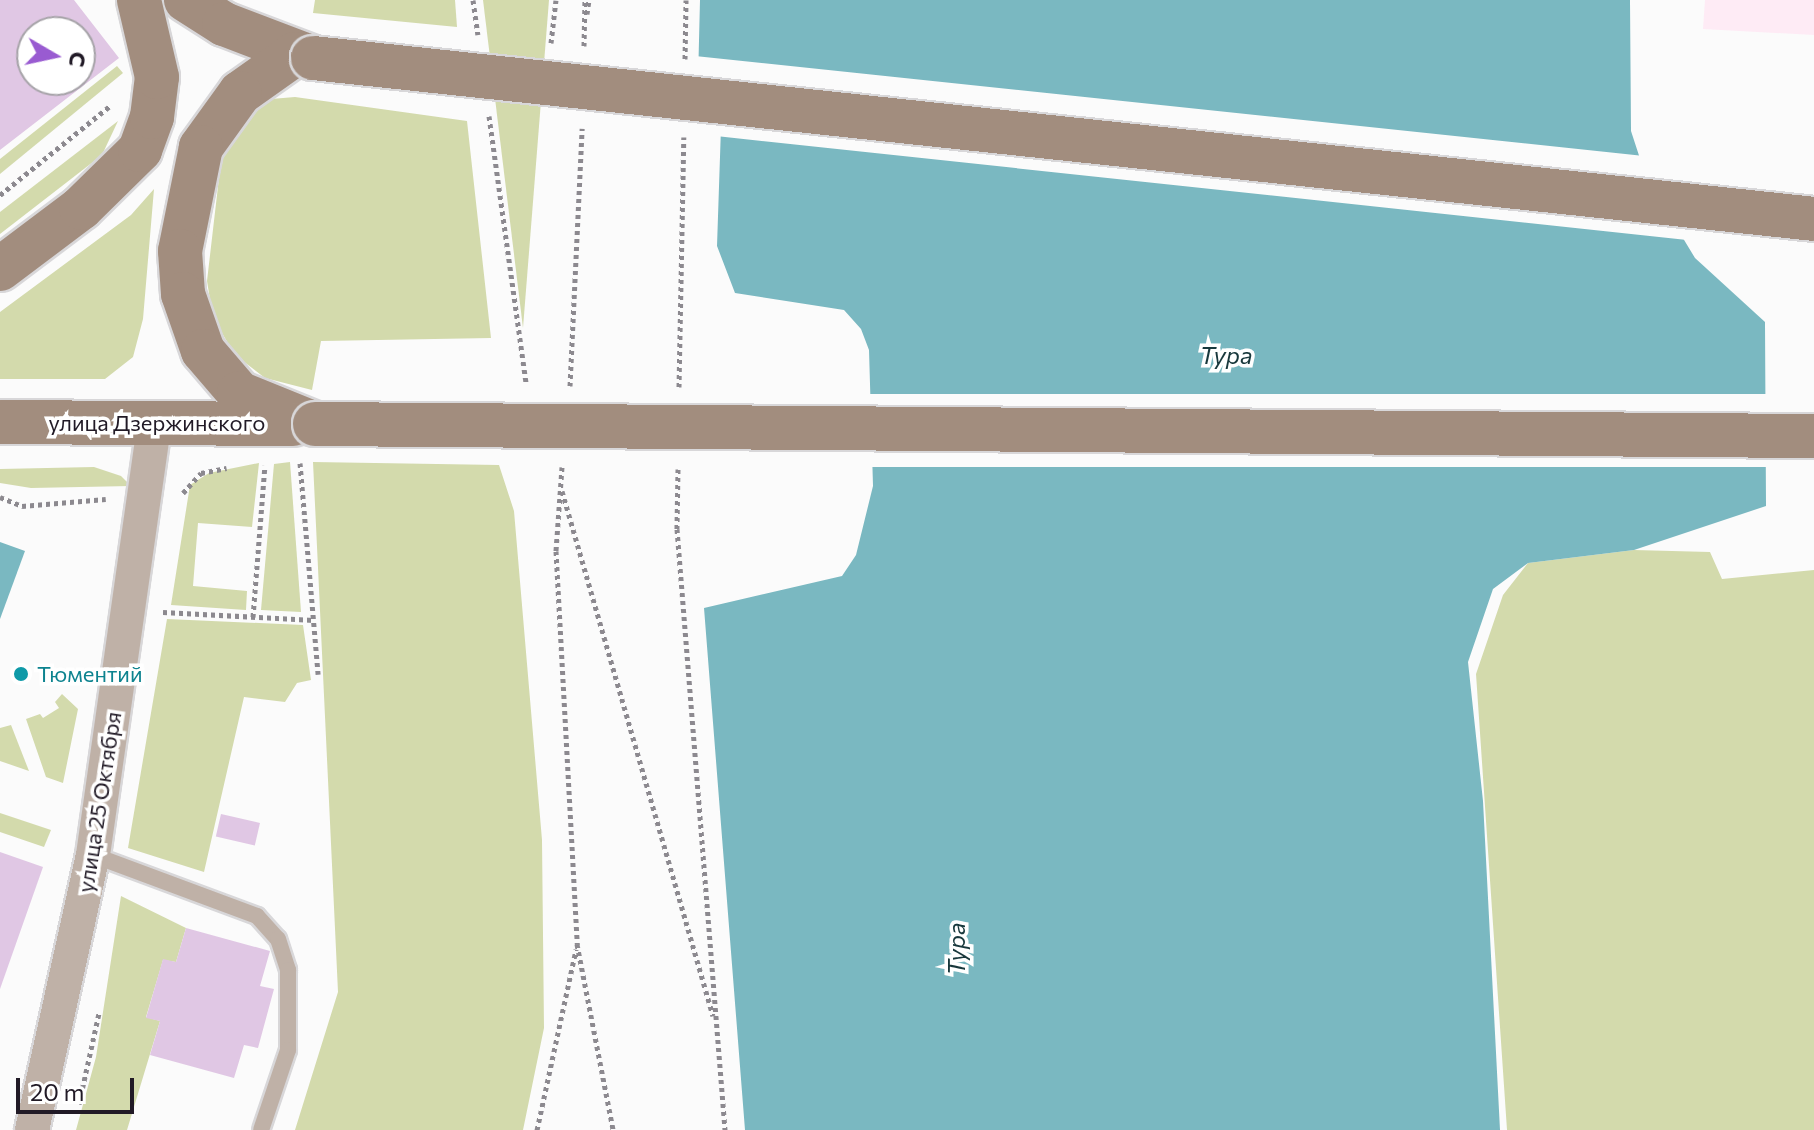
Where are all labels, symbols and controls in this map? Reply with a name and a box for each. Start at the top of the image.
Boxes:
north arrow [16,16,96,96]
text: С [64,50,93,69]
water label: Тура [1200,341,1252,369]
street label: улица Дзержинского [49,410,265,436]
place label: Тюментий [37,661,143,687]
marker: Тюментий [12,665,30,683]
street label: улица 25 Октября [72,710,126,894]
water label: Тура [942,923,970,975]
scale bar [20,1062,138,1112]
text: 20 m [30,1077,84,1106]

